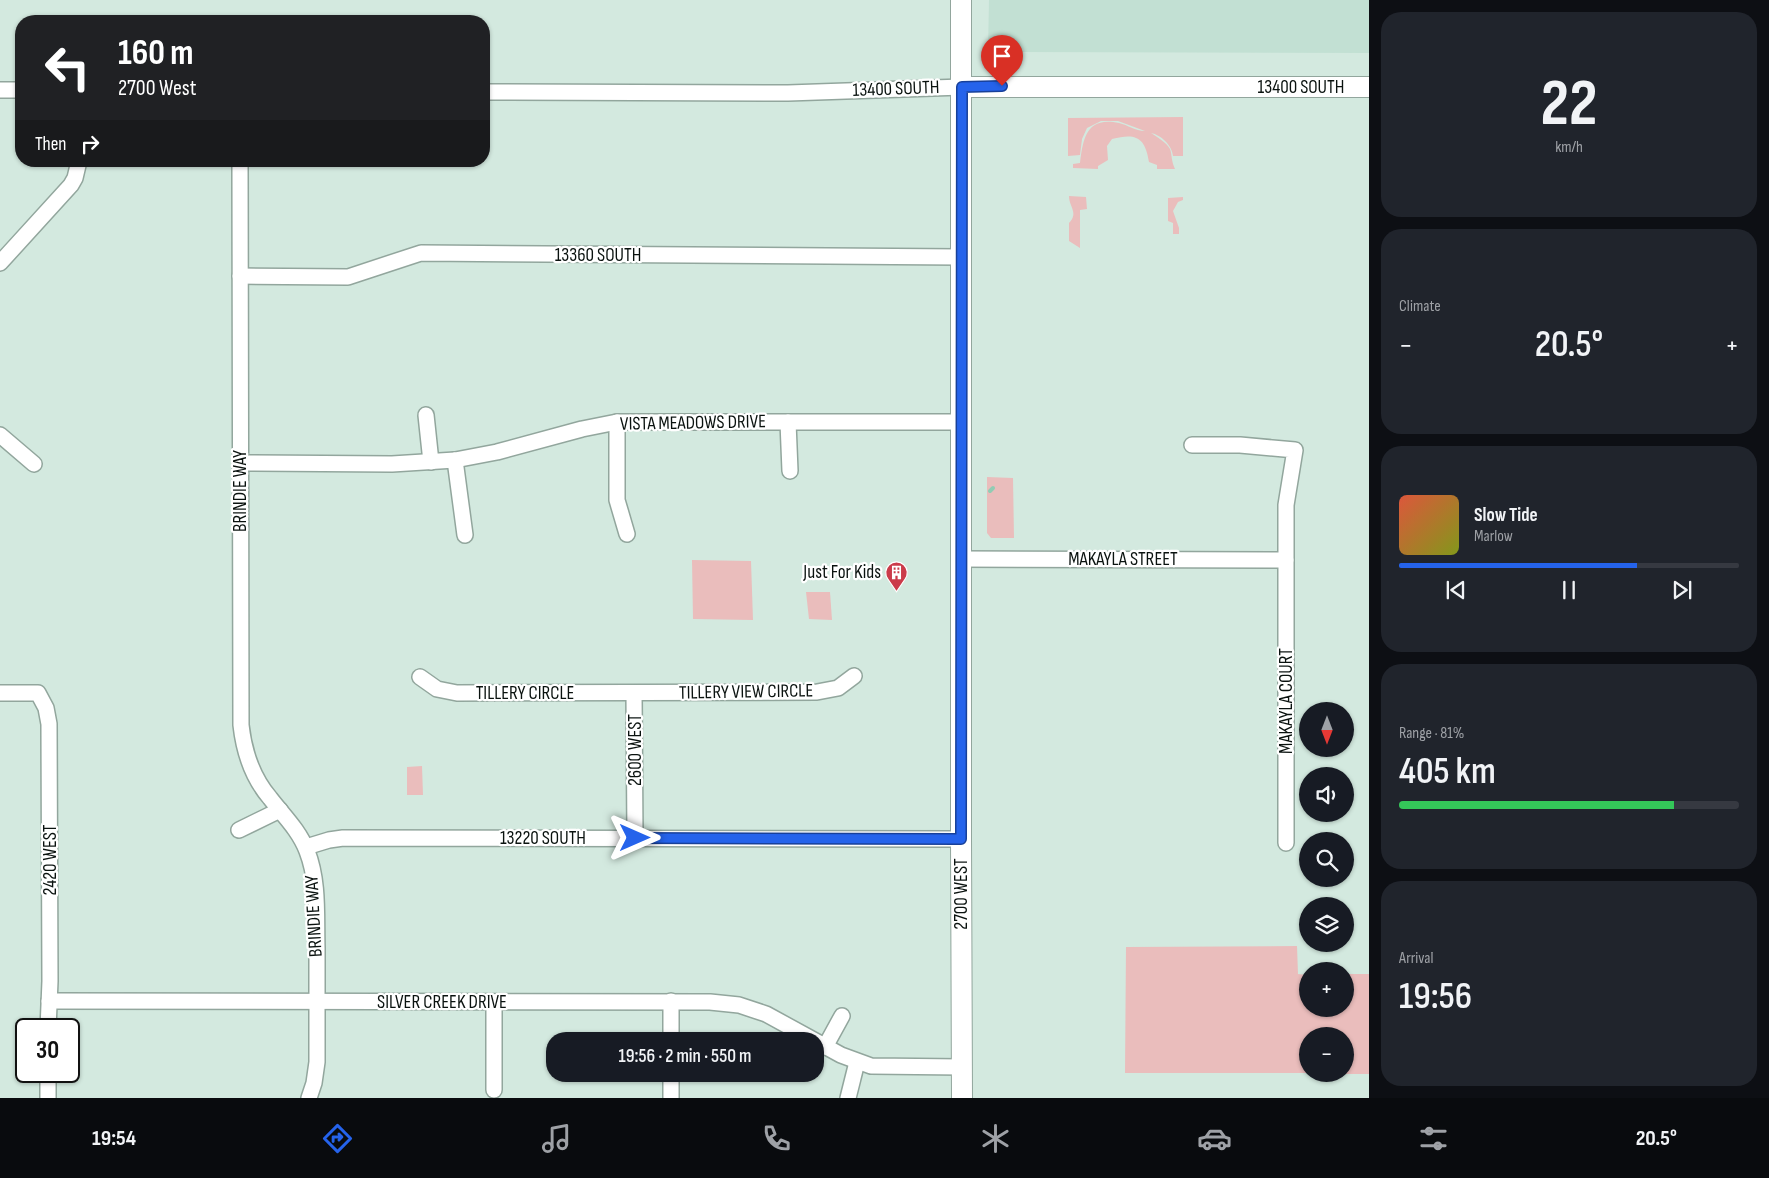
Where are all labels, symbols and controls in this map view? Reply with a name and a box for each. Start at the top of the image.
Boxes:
text: 160 m [118,32,194,75]
icon: left [35,35,100,100]
pin [981,35,1023,86]
icon: arrive [988,42,1016,70]
text: 22 [1541,66,1597,144]
text: 2700 West [118,75,196,102]
street label: 13400 SOUTH [852,76,940,102]
street label: 13400 SOUTH [1258,76,1344,99]
icon: right [76,130,104,158]
text: Then [35,133,66,156]
text: km/h [1555,138,1583,157]
street label: 13360 SOUTH [555,244,641,267]
text: Climate [1399,297,1441,316]
text: 20.5° [1535,322,1603,367]
text: − [1399,329,1413,362]
text: + [1725,329,1739,362]
street label: VISTA MEADOWS DRIVE [620,410,766,436]
street label: BRINDIE WAY [229,450,252,532]
text: Slow Tide [1474,504,1538,527]
text: Marlow [1474,527,1513,546]
street label: MAKAYLA STREET [1068,548,1178,571]
building icon: Just For Kids [885,560,909,591]
place label: Just For Kids [802,561,881,584]
icon: previous [1442,576,1470,604]
icon: pause [1555,576,1583,604]
icon: next [1668,576,1696,604]
street label: MAKAYLA COURT [1275,648,1298,754]
street label: TILLERY VIEW CIRCLE [679,679,813,705]
street label: TILLERY CIRCLE [476,682,574,705]
north arrow [1299,702,1354,758]
map controls [1299,702,1354,1082]
street label: 2600 WEST [624,714,647,786]
text: Range · 81% [1399,724,1464,743]
text: 405 km [1399,749,1496,794]
button: sound [1299,767,1354,822]
position arrow [608,811,660,863]
street label: 2420 WEST [39,824,62,895]
street label: 13220 SOUTH [500,827,586,850]
button: search [1299,832,1354,887]
street label: 2700 WEST [950,858,973,930]
street label: BRINDIE WAY [300,874,328,958]
button: layers [1299,897,1354,952]
text: Arrival [1399,949,1433,968]
button: + [1299,962,1354,1017]
text: 19:56 [1399,974,1472,1019]
street label: SILVER CREEK DRIVE [377,991,507,1014]
speed limit sign: 30 [15,1018,80,1083]
button: − [1299,1027,1354,1082]
text: 19:56 · 2 min · 550 m [619,1045,751,1068]
icon: directions [320,1121,355,1156]
icon: music [539,1121,574,1156]
icon: phone [759,1121,794,1156]
icon: climate [978,1121,1013,1156]
icon: car [1197,1121,1232,1156]
icon: filters [1416,1121,1451,1156]
text: 19:54 [92,1125,136,1152]
text: 20.5° [1636,1125,1677,1152]

